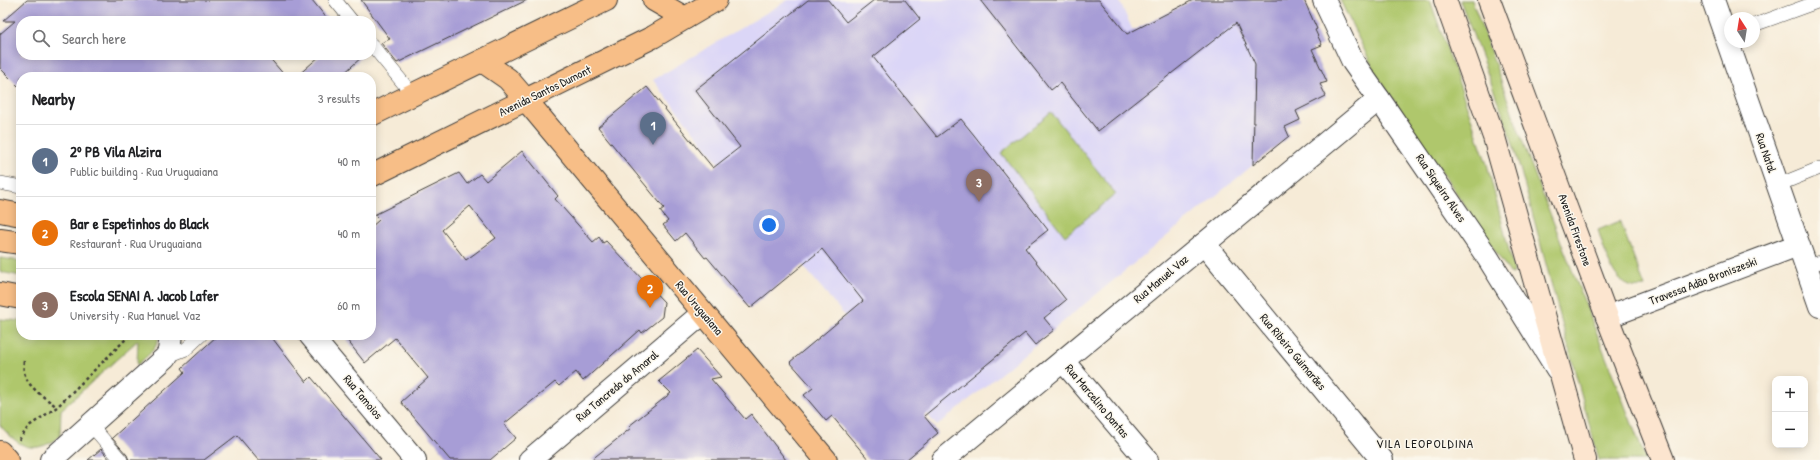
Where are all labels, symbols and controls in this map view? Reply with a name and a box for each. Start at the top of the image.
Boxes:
north arrow [1724,12,1760,48]
search box [16,16,376,60]
icon: search [30,27,52,49]
text: Search here [62,28,126,49]
street label: Avenida Santos Dumont [496,60,595,120]
text: Nearby [32,87,75,110]
text: 3 results [318,89,360,107]
pin: 1 [640,112,666,145]
street label: Rua Natal [1752,131,1781,176]
text: 2º PB Vila Alzira [70,141,161,162]
street label: Rua Siqueira Alves [1412,150,1471,226]
text: 1 [43,152,47,170]
text: 40 m [337,152,360,170]
text: Public building · Rua Uruguaiana [70,162,218,180]
pin: 3 [966,169,992,202]
street label: Avenida Firestone [1554,191,1597,269]
text: Bar e Espetinhos do Black [70,213,209,234]
your location [759,215,779,235]
text: 2 [42,224,48,242]
text: 40 m [337,224,360,242]
text: Restaurant · Rua Uruguaiana [70,234,201,252]
street label: Rua Manuel Vaz [1130,251,1192,307]
street label: Travessa Adão Broniszeski [1646,252,1759,309]
pin: 2 [637,275,663,308]
street label: Rua Uruguaiana [672,277,727,339]
text: Escola SENAI A. Jacob Lafer [70,285,219,306]
text: 3 [42,296,48,314]
text: 60 m [337,296,360,314]
text: University · Rua Manuel Vaz [70,306,200,324]
street label: Rua Ribeiro Guimarães [1256,310,1331,394]
street label: Rua Tancredo do Amaral [572,345,662,425]
street label: Rua Marcelino Dantas [1061,360,1134,442]
street label: Rua Tamoios [340,371,387,423]
map controls [1772,376,1808,448]
button: + [1772,376,1808,412]
button: − [1772,412,1808,448]
district label: VILA LEOPOLDINA [1376,434,1474,452]

